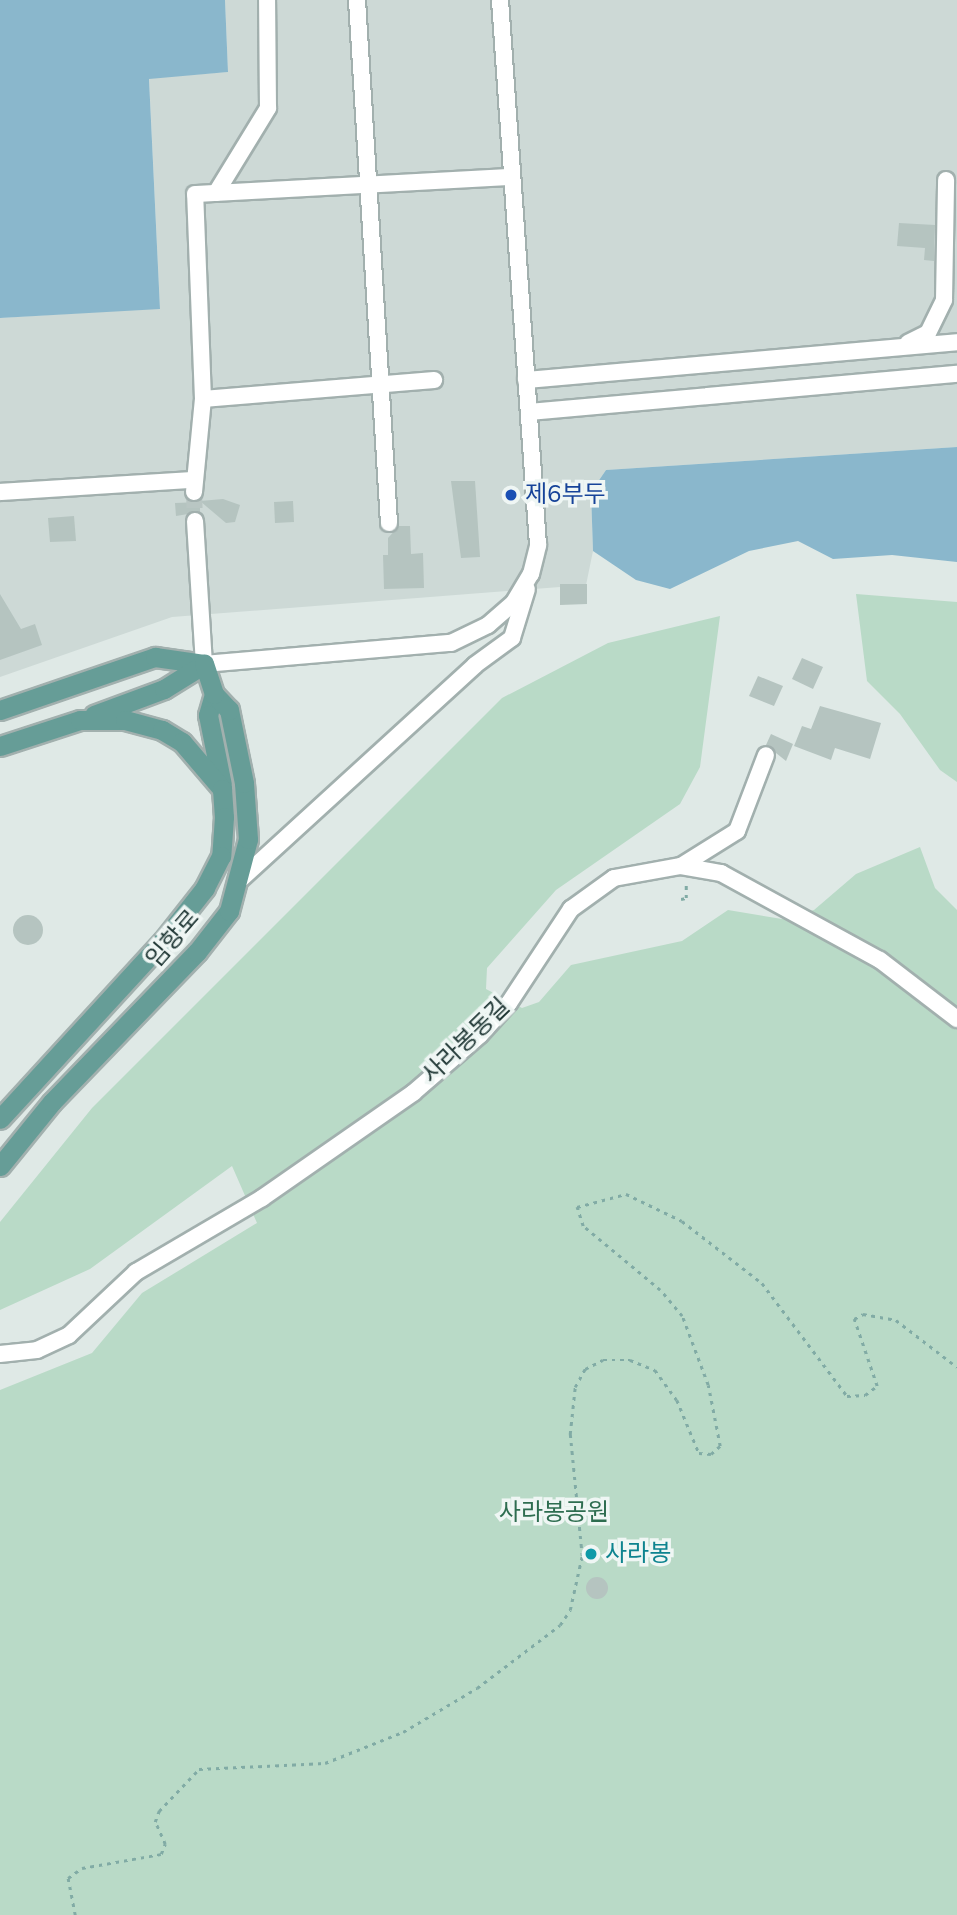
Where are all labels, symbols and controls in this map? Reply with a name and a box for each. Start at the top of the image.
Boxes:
place label: 제6부두 [525,481,606,509]
marker: 제6부두 [503,487,519,503]
street label: 임항로 [140,905,206,973]
street label: 사라봉동길 [416,992,516,1090]
park label: 사라봉공원 [499,1499,609,1527]
place label: 사라봉 [605,1540,671,1568]
marker: 사라봉 [583,1546,599,1562]

